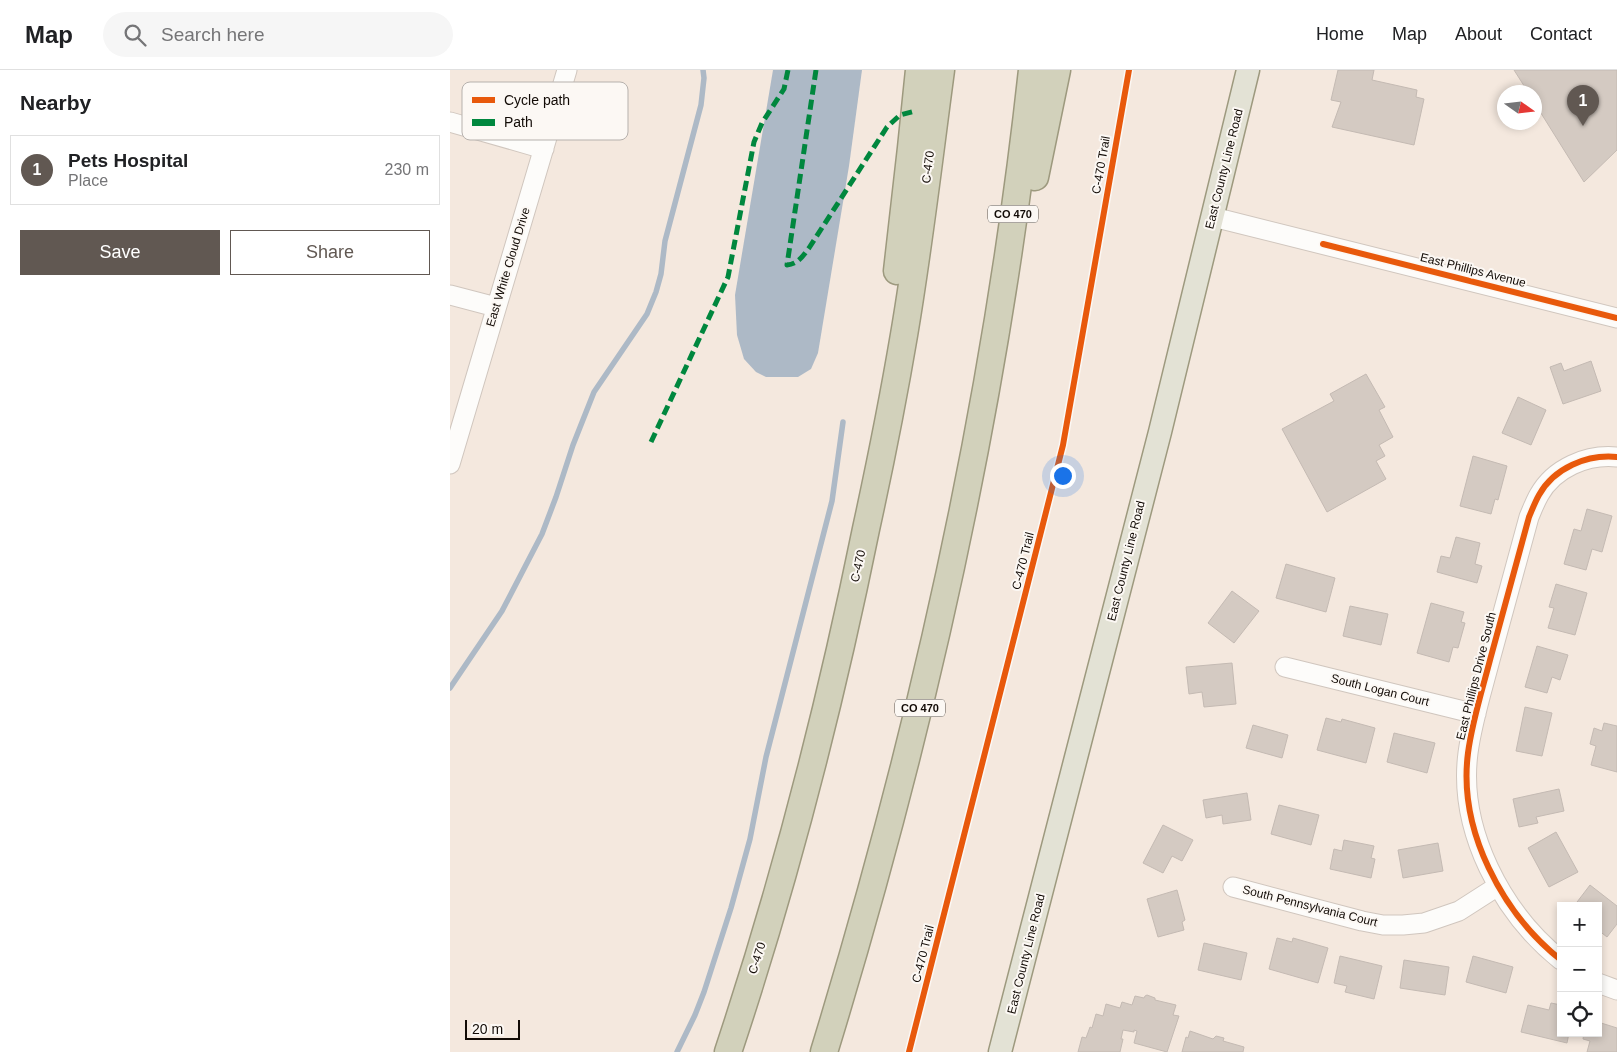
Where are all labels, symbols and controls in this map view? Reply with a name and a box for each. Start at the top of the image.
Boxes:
search box [103,12,453,57]
text: Map [25,21,73,48]
icon: search [121,21,149,49]
text: Search here [161,24,265,45]
text: Home [1316,24,1364,44]
text: Map [1392,24,1427,44]
text: About [1455,24,1502,44]
text: Contact [1530,24,1592,44]
legend [462,82,628,140]
north arrow [1497,85,1542,130]
pin: 1 [1567,85,1599,126]
text: Nearby [20,91,91,114]
text: Cycle path [504,92,570,108]
street label: East County Line Road [1202,107,1246,231]
text: Path [504,114,533,130]
street label: C-470 Trail [1089,135,1113,195]
text: Pets Hospital [68,150,188,171]
street label: C-470 [919,150,937,184]
text: 1 [33,161,41,178]
text: 230 m [385,161,429,178]
text: Place [68,172,108,189]
street label: East White Cloud Drive [483,205,533,328]
road number: CO 470 [988,206,1038,222]
button: Save [20,230,220,275]
button: Share [230,230,430,275]
street label: East Phillips Avenue [1419,250,1528,290]
your location [1050,463,1076,489]
street label: East County Line Road [1104,499,1148,623]
street label: C-470 Trail [1009,531,1037,591]
street label: C-470 [848,548,868,583]
street label: East Phillips Drive South [1453,611,1499,741]
street label: South Logan Court [1329,671,1431,709]
road number: CO 470 [895,700,945,716]
street label: South Pennsylvania Court [1241,882,1380,930]
street label: East County Line Road [1004,892,1048,1016]
map controls [1557,902,1602,1037]
button: + [1557,902,1602,947]
street label: C-470 Trail [909,924,937,984]
street label: C-470 [746,940,769,976]
button: − [1557,947,1602,992]
button: locate [1557,992,1602,1037]
scale bar [465,1017,520,1040]
text: 20 m [472,1021,503,1037]

